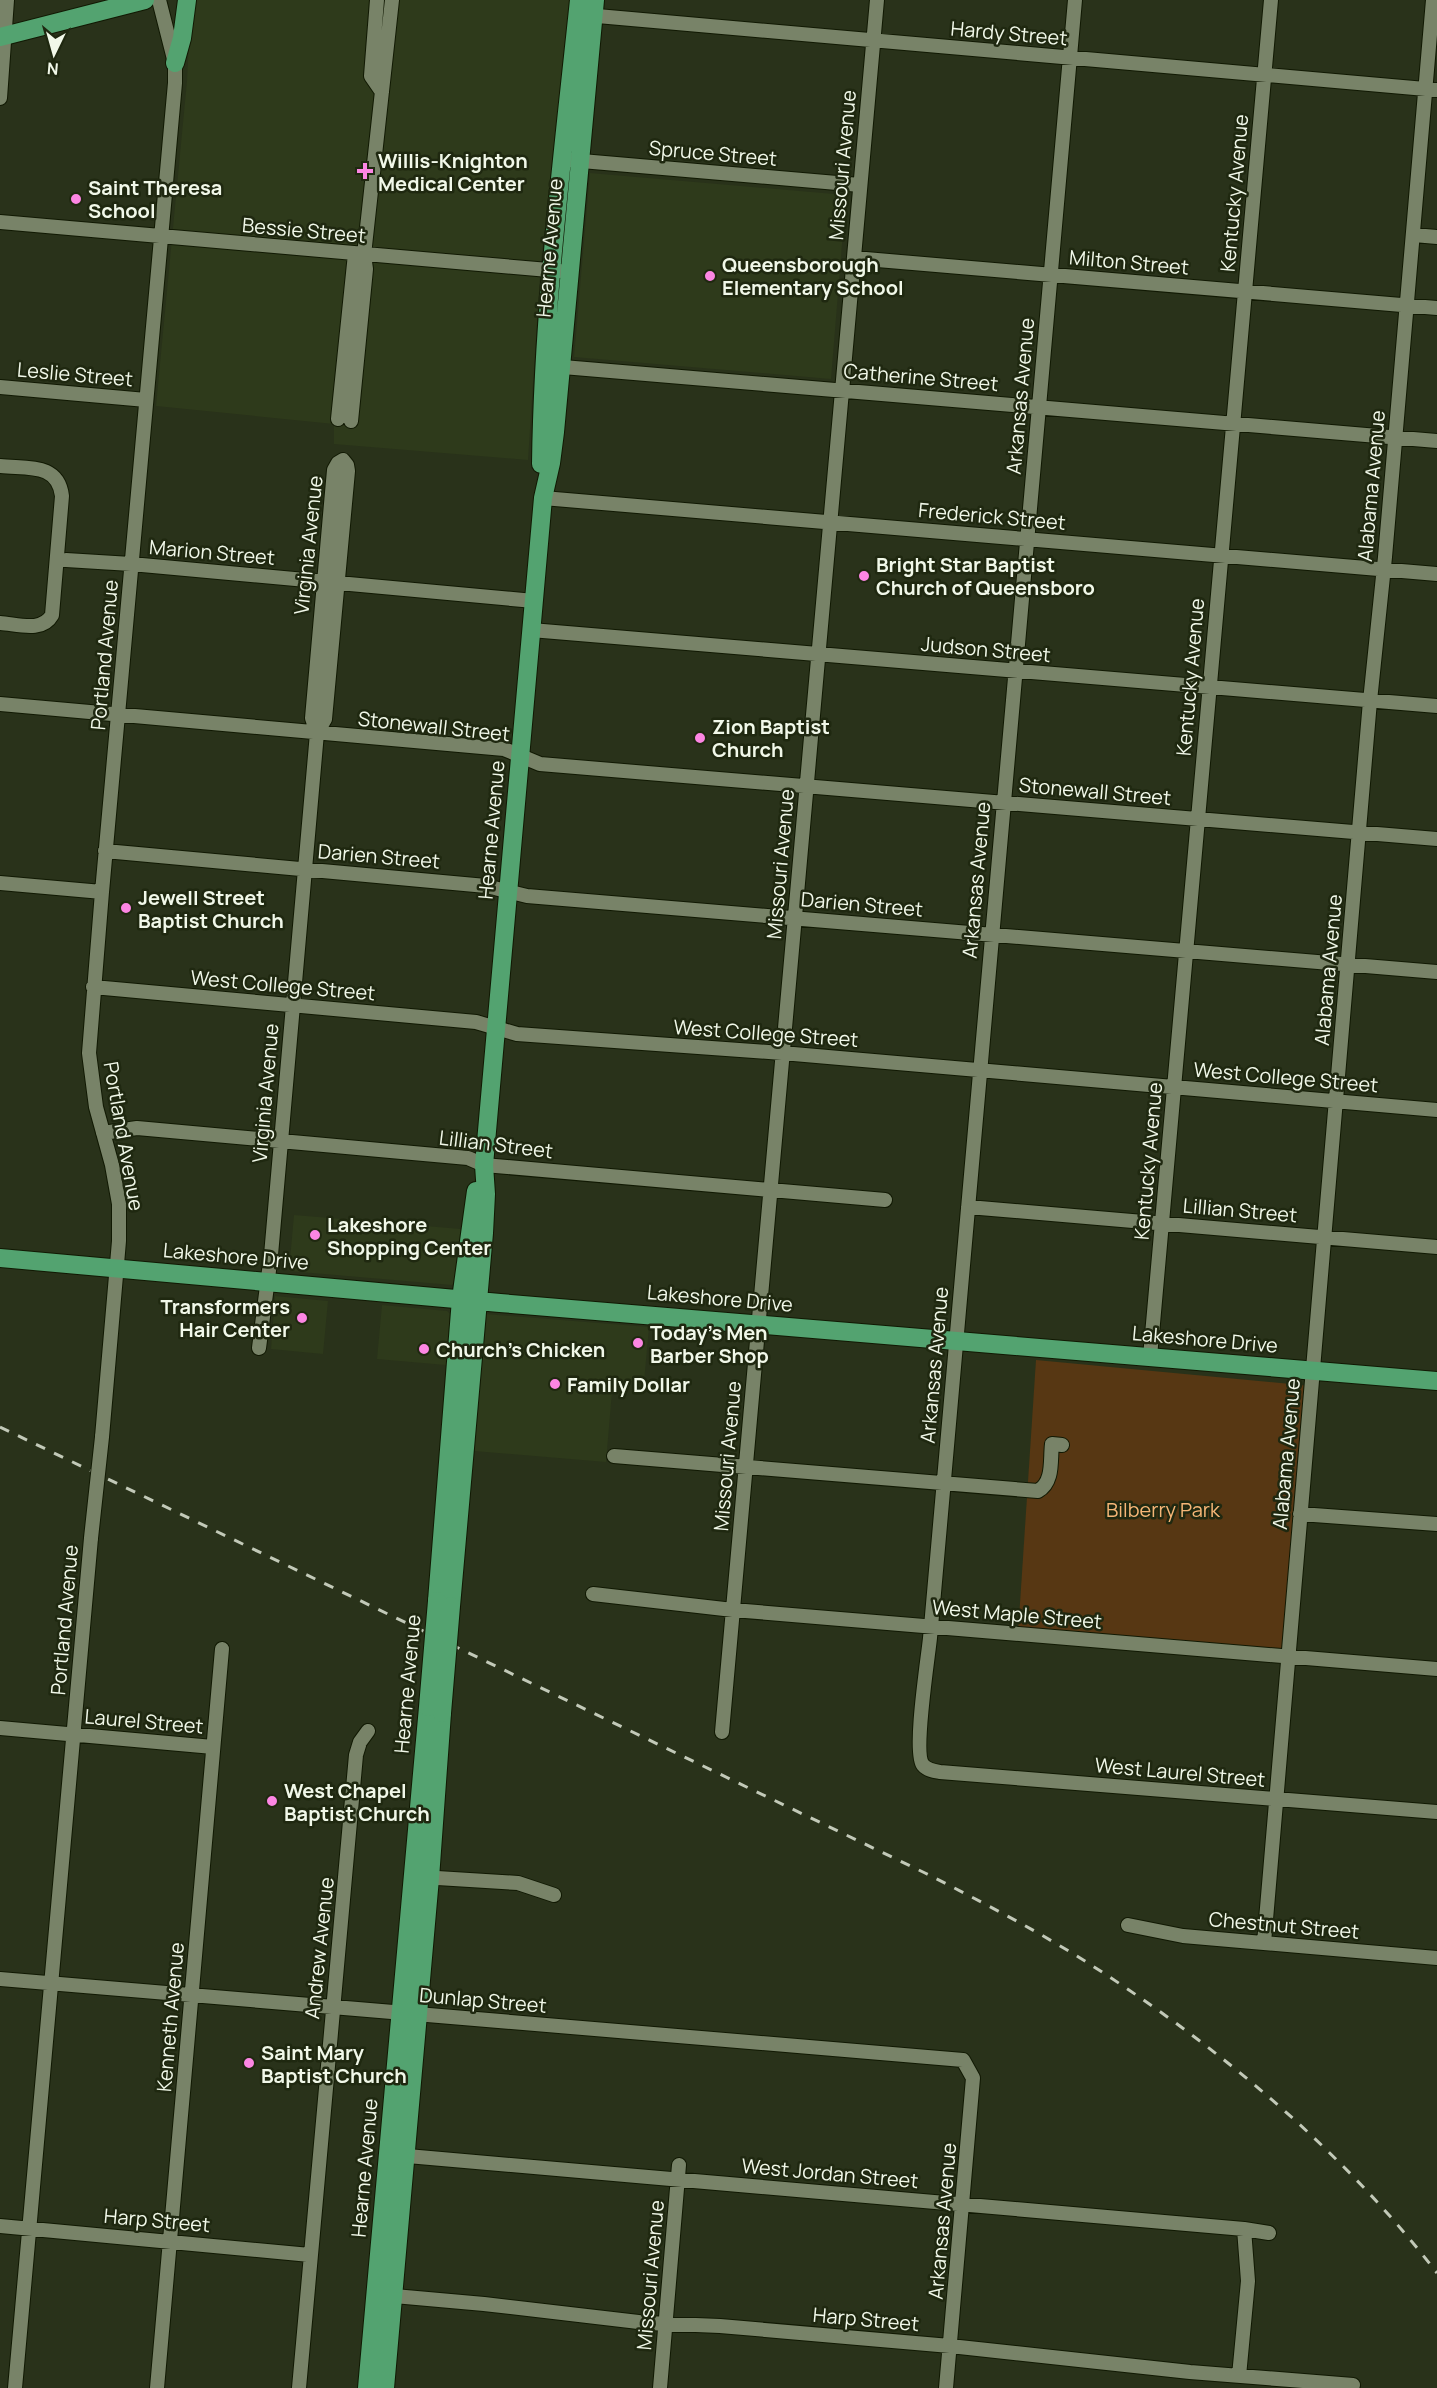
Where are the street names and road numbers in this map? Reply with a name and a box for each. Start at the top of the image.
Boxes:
street label: Hardy Street [950,14,1068,52]
street label: Missouri Avenue [822,89,862,241]
street label: Kentucky Avenue [1214,113,1254,273]
street label: Spruce Street [648,134,778,172]
street label: Hearne Avenue [529,177,569,319]
street label: Bessie Street [241,211,367,249]
street label: Milton Street [1068,243,1190,281]
street label: Arkansas Avenue [1000,316,1040,476]
street label: Leslie Street [16,355,134,393]
street label: Catherine Street [843,357,999,397]
street label: Alabama Avenue [1351,409,1391,563]
street label: Virginia Avenue [287,474,329,616]
street label: Frederick Street [917,496,1067,536]
street label: Marion Street [148,533,276,571]
street label: Portland Avenue [84,579,124,731]
street label: Kentucky Avenue [1170,597,1210,757]
street label: Judson Street [920,630,1052,668]
street label: Stonewall Street [357,705,511,747]
street label: Hearne Avenue [471,759,511,901]
street label: Stonewall Street [1018,771,1172,811]
street label: Missouri Avenue [760,788,800,940]
street label: Arkansas Avenue [956,800,996,960]
street label: Darien Street [317,837,441,875]
street label: Darien Street [800,885,924,923]
street label: Alabama Avenue [1308,893,1348,1047]
street label: West College Street [190,963,376,1007]
street label: West College Street [673,1013,859,1053]
street label: Virginia Avenue [245,1022,285,1164]
street label: West College Street [1193,1055,1379,1099]
street label: Portland Avenue [98,1059,150,1213]
street label: Kentucky Avenue [1128,1081,1168,1241]
street label: Lillian Street [437,1124,555,1164]
street label: Lillian Street [1182,1192,1298,1228]
street label: Lakeshore Drive [162,1236,310,1276]
street label: Lakeshore Drive [646,1278,794,1318]
street label: Arkansas Avenue [914,1285,954,1445]
street label: Lakeshore Drive [1131,1319,1279,1359]
street label: Alabama Avenue [1266,1377,1306,1531]
street label: Missouri Avenue [707,1380,747,1532]
street label: Portland Avenue [44,1544,84,1696]
street label: West Maple Street [931,1593,1103,1635]
street label: Hearne Avenue [387,1613,427,1755]
street label: Laurel Street [83,1702,205,1740]
street label: West Laurel Street [1094,1751,1266,1793]
street label: Andrew Avenue [298,1876,340,2020]
street label: Chestnut Street [1208,1905,1360,1945]
street label: Kenneth Avenue [150,1941,190,2093]
street label: Dunlap Street [418,1981,548,2019]
street label: Hearne Avenue [344,2097,384,2239]
street label: Arkansas Avenue [922,2141,962,2301]
street label: West Jordan Street [740,2152,920,2194]
street label: Missouri Avenue [630,2199,670,2351]
street label: Harp Street [103,2202,211,2238]
street label: Harp Street [812,2301,920,2337]

